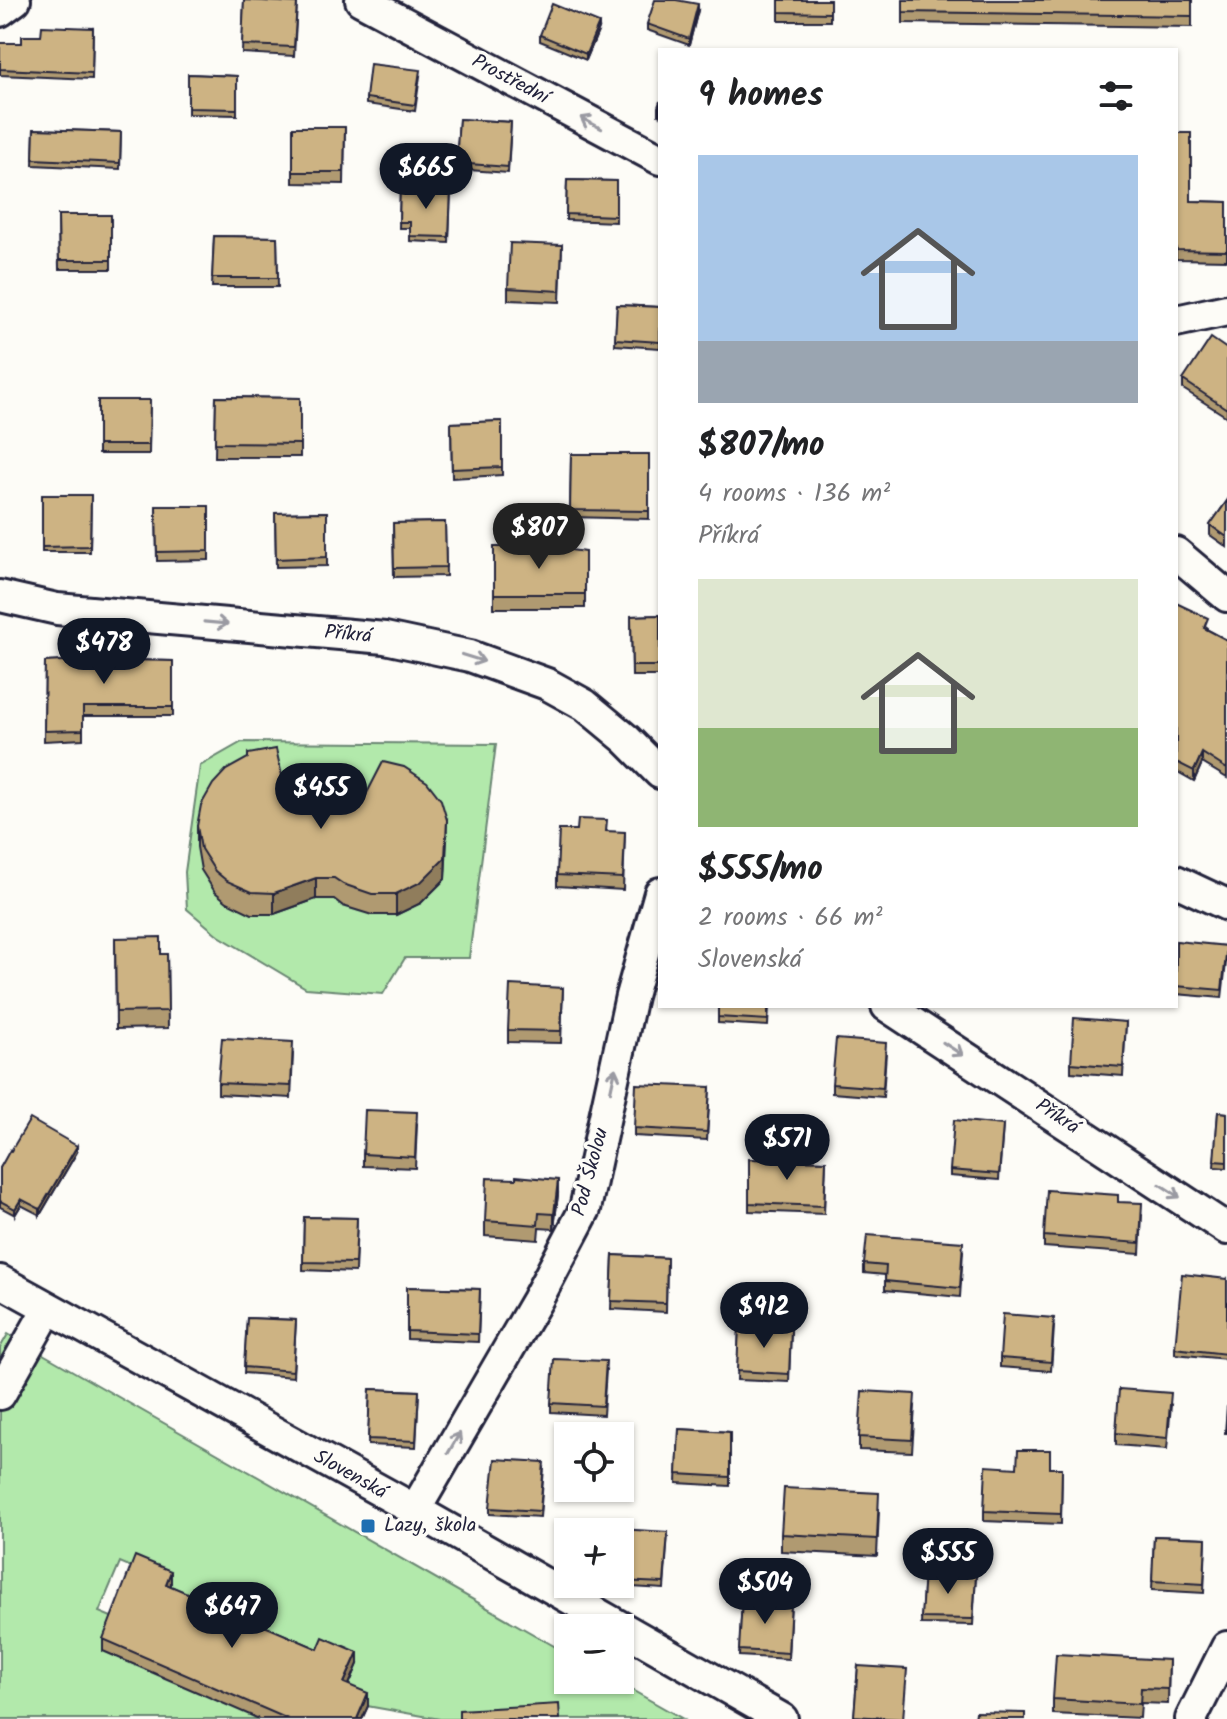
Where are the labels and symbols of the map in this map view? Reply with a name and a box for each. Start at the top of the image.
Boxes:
street label: Prostřední [466,46,557,115]
one-way arrow [580,114,603,130]
pin: $665 [379,143,473,211]
pin: $807 [492,503,586,571]
one-way arrow [202,616,229,631]
street label: Příkrá [323,617,375,653]
pin: $478 [57,618,151,686]
one-way arrow [460,651,485,666]
pin: $455 [274,763,368,831]
one-way arrow [941,1040,963,1057]
one-way arrow [606,1068,621,1093]
street label: Příkrá [1028,1091,1087,1144]
pin: $571 [740,1114,834,1182]
street label: Pod Školou [564,1124,618,1220]
one-way arrow [1158,1184,1181,1200]
pin: $912 [717,1282,811,1350]
one-way arrow [446,1432,462,1455]
street label: Slovenská [307,1442,394,1509]
place label: Lazy, škola [384,1510,476,1542]
marker: Lazy, škola [359,1517,377,1535]
pin: $555 [901,1528,995,1596]
pin: $504 [718,1558,812,1626]
pin: $647 [185,1582,279,1650]

